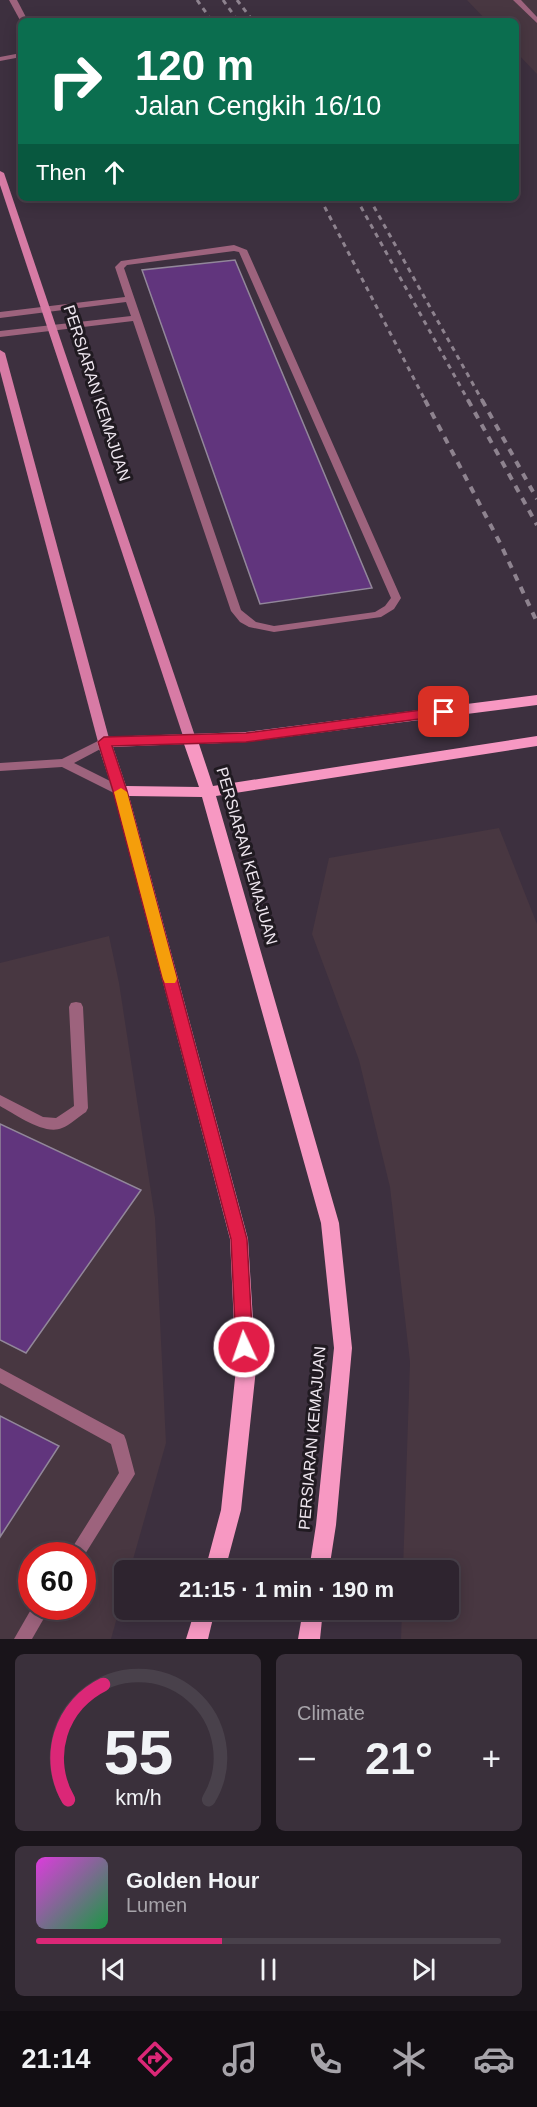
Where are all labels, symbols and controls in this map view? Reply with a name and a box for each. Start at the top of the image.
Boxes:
icon: right [36,42,114,120]
text: 120 m [135,42,254,89]
text: Jalan Cengkih 16/10 [135,91,381,121]
icon: ahead [98,156,131,189]
text: Then [36,160,86,185]
street label: PERSIARAN KEMAJUAN [60,303,134,483]
pin [418,686,469,737]
icon: arrive [427,695,460,728]
street label: PERSIARAN KEMAJUAN [213,765,281,947]
position arrow [212,1315,276,1379]
street label: PERSIARAN KEMAJUAN [296,1346,328,1530]
speed limit sign: 60 [18,1542,96,1620]
text: 21:15 · 1 min · 190 m [179,1577,394,1602]
text: Climate [297,1702,365,1724]
text: 55 [103,1718,173,1787]
text: 21° [365,1733,433,1784]
text: − [297,1740,316,1777]
text: + [482,1740,501,1777]
text: km/h [115,1786,161,1810]
text: Golden Hour [126,1868,259,1893]
text: Lumen [126,1894,187,1916]
icon: previous [97,1953,130,1986]
icon: pause [252,1953,285,1986]
icon: next [407,1953,440,1986]
icon: directions [134,2038,176,2080]
icon: music [219,2038,261,2080]
icon: phone [304,2038,346,2080]
icon: climate [388,2038,430,2080]
icon: car [473,2038,515,2080]
text: 21:14 [21,2044,91,2074]

